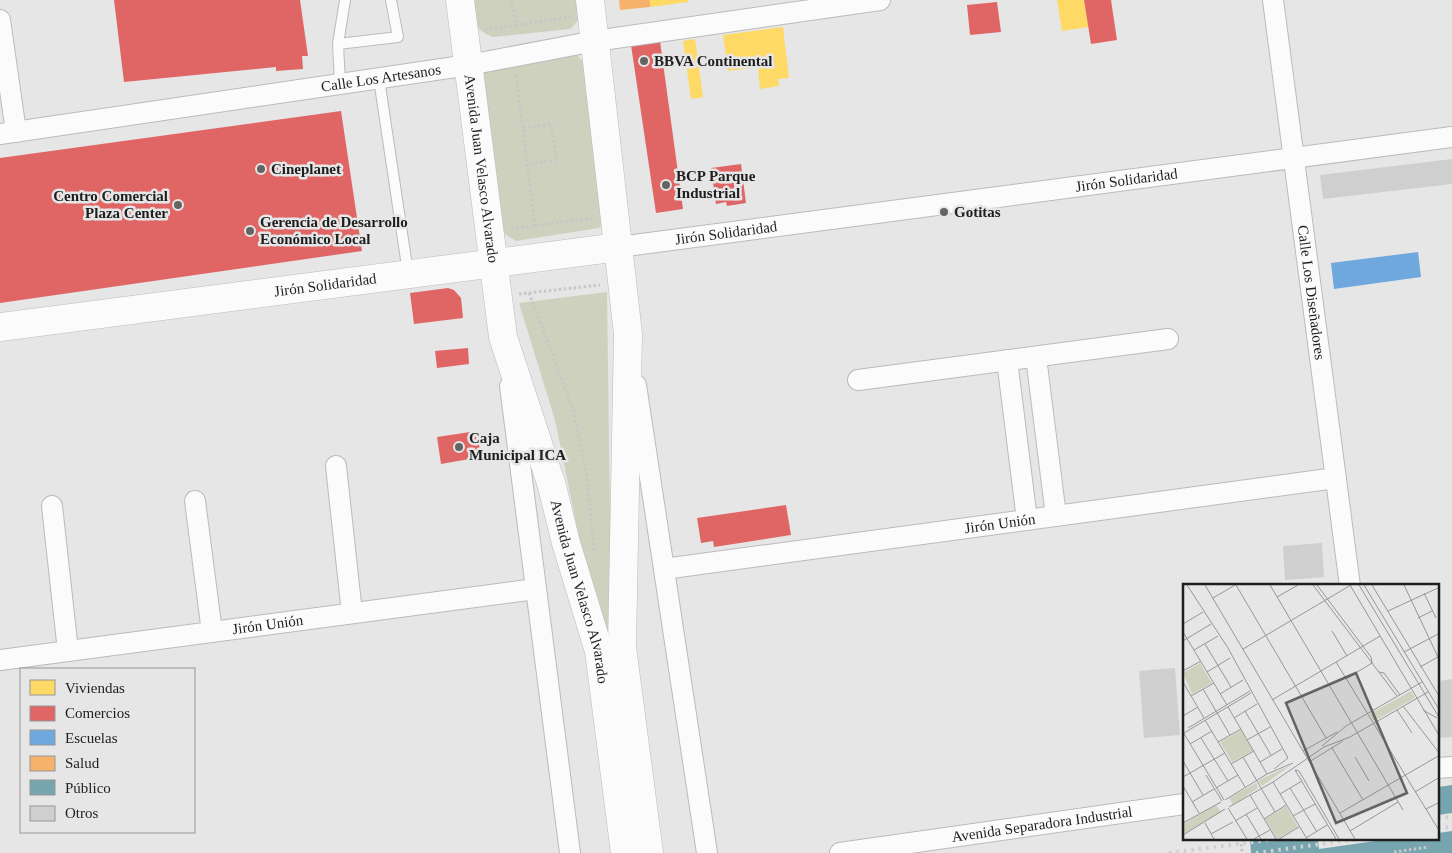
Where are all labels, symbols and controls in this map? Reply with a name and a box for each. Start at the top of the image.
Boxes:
place label: BBVA Continental [654,53,773,69]
marker: BBVA Continental [638,55,650,67]
street label: Calle Los Artesanos [320,61,442,95]
street label: Avenida Juan Velasco Alvarado [462,73,501,264]
place label: Cineplanet [271,161,341,177]
marker: Cineplanet [255,163,267,175]
street label: Jirón Solidaridad [1075,165,1179,195]
place label: BCP Parque Industrial [676,168,756,201]
marker: BCP Parque Industrial [660,179,672,191]
place label: Centro Comercial Plaza Center [53,188,168,221]
marker: Centro Comercial Plaza Center [172,199,184,211]
place label: Gotitas [954,204,1001,220]
marker: Gotitas [938,206,950,218]
place label: Gerencia de Desarrollo Económico Local [260,214,408,247]
street label: Jirón Solidaridad [674,218,779,248]
street label: Calle Los Diseñadores [1295,224,1328,361]
marker: Gerencia de Desarrollo Económico Local [244,225,256,237]
street label: Jirón Solidaridad [273,270,378,299]
place label: Caja Municipal ICA [469,430,566,463]
marker: Caja Municipal ICA [453,441,465,453]
street label: Avenida Juan Velasco Alvarado [548,498,611,685]
street label: Jirón Unión [964,511,1037,536]
inset map [1183,584,1440,840]
street label: Jirón Unión [231,612,305,637]
legend [20,668,195,833]
text: Viviendas [65,680,125,696]
text: Comercios [65,705,130,721]
text: Escuelas [65,730,118,746]
text: Salud [65,755,100,771]
text: Público [65,780,111,796]
street label: Avenida Separadora Industrial [951,803,1133,845]
text: Otros [65,805,98,821]

